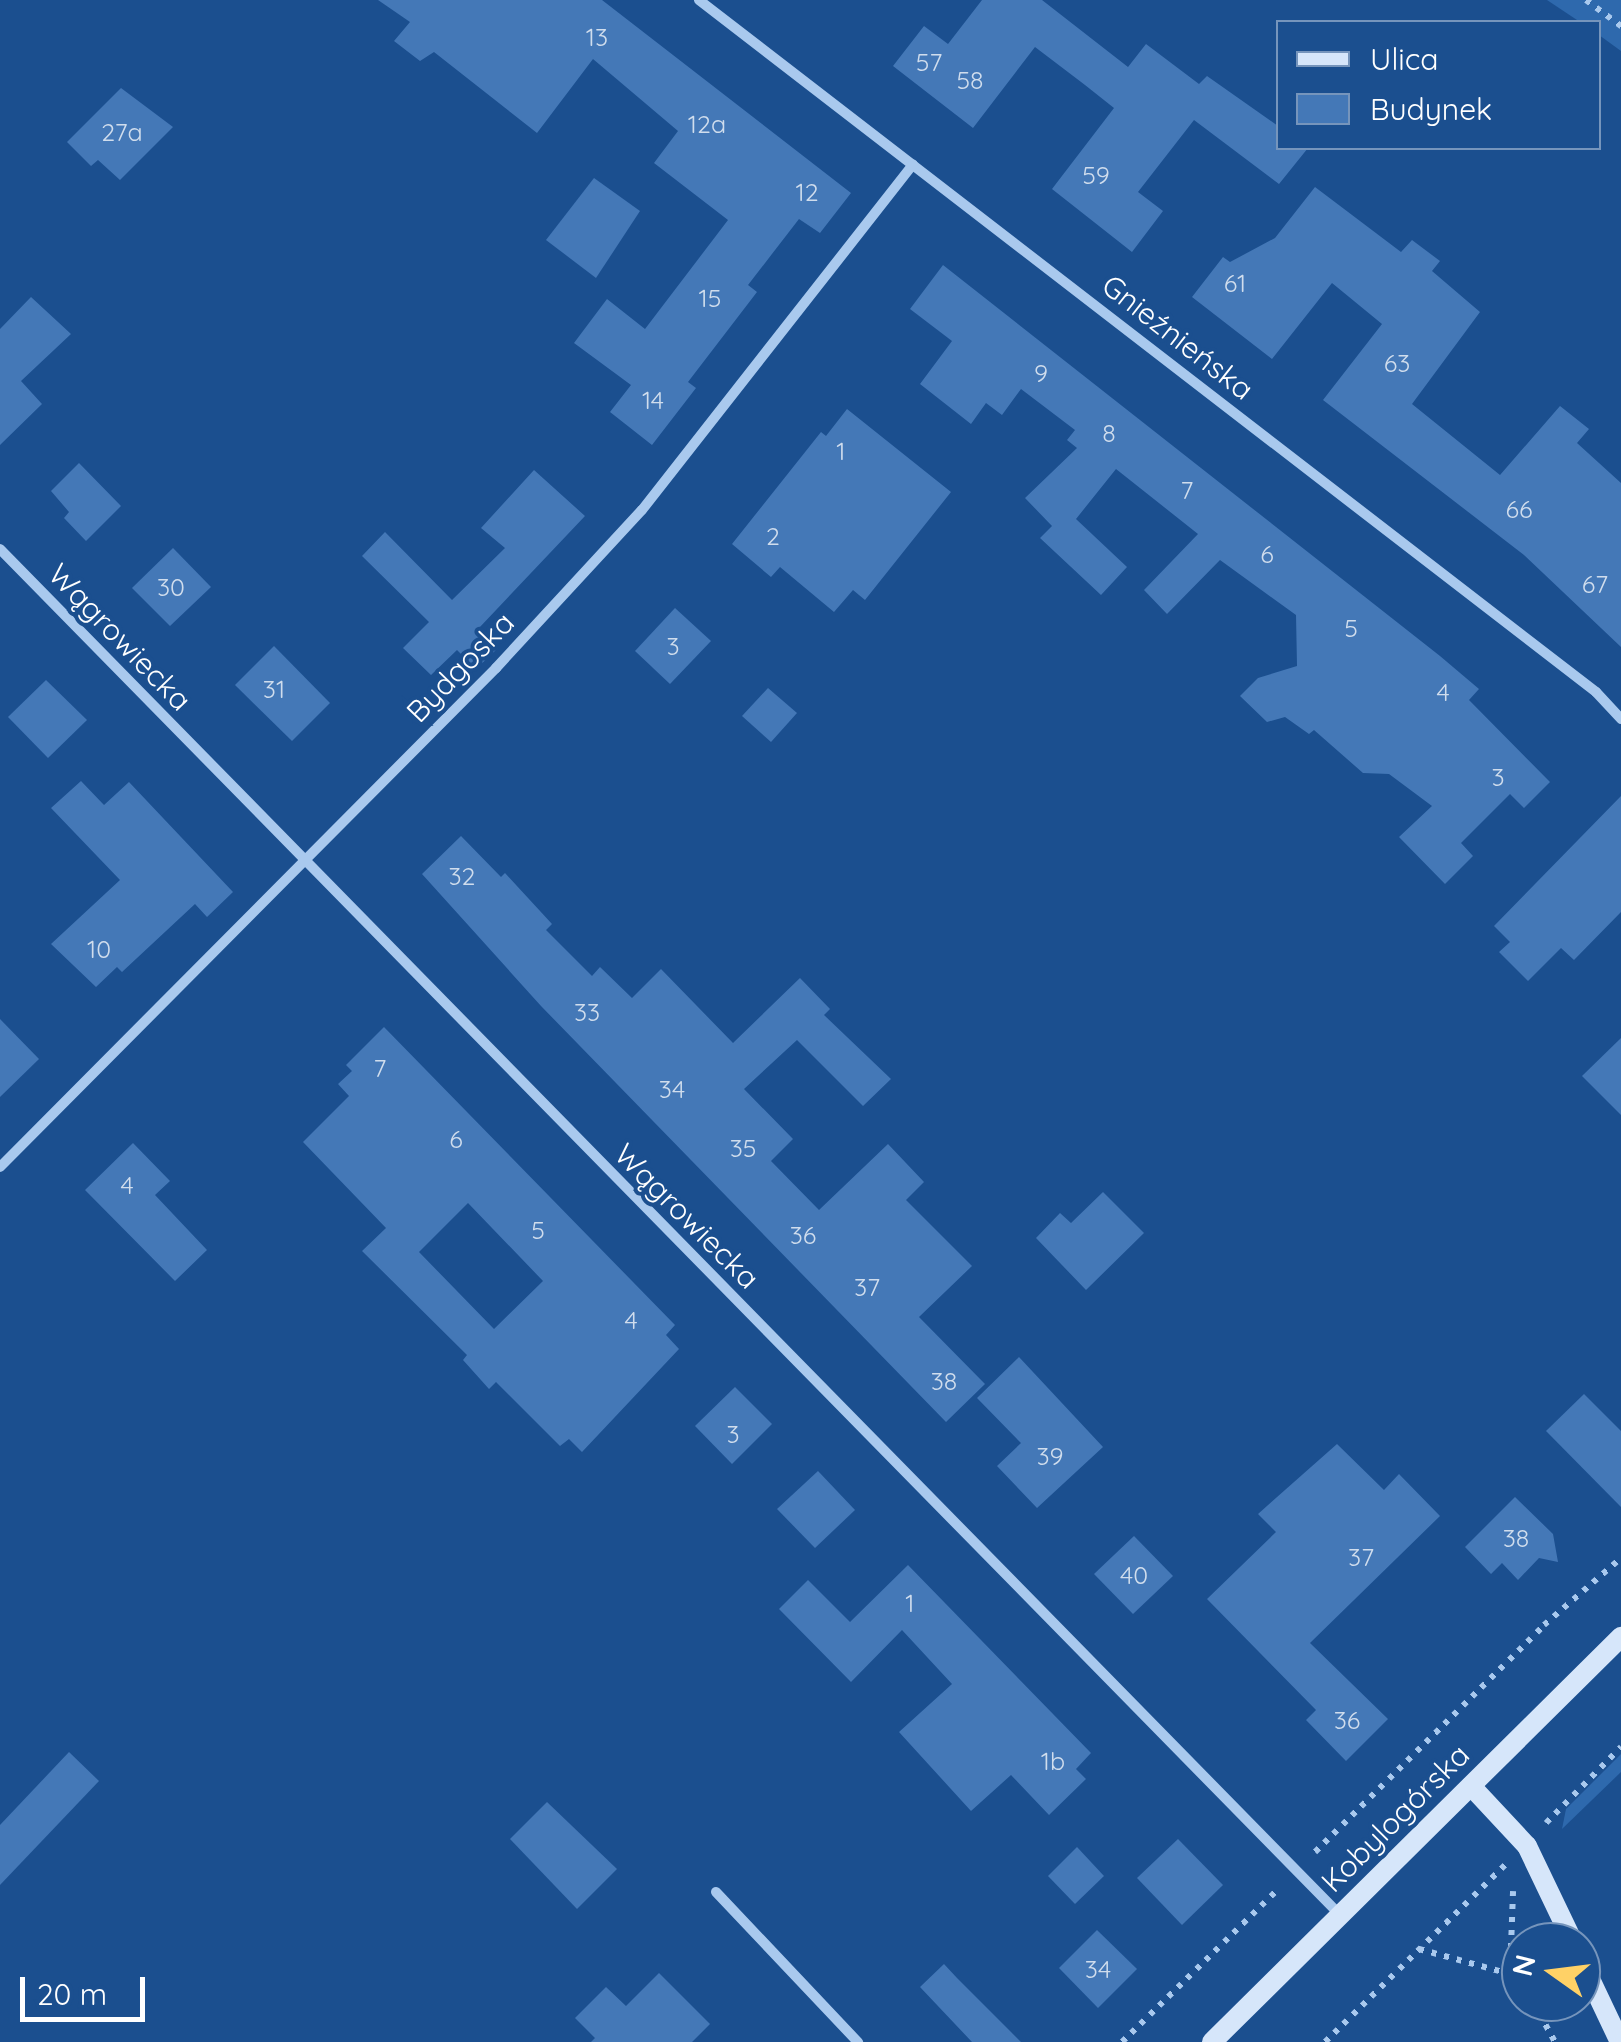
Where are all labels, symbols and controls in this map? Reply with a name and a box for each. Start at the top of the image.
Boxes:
legend [1276,20,1601,150]
house number: 13 [586,22,608,52]
text: Ulica [1370,40,1438,78]
house number: 57 [916,47,942,77]
house number: 58 [956,65,984,95]
text: Budynek [1370,90,1492,128]
house number: 12a [688,109,726,139]
house number: 27a [101,117,143,147]
house number: 59 [1082,160,1110,190]
house number: 12 [795,177,819,207]
street label: Gnieźnieńska [1095,267,1261,407]
house number: 61 [1224,268,1246,298]
house number: 15 [699,283,721,313]
house number: 63 [1384,348,1410,378]
house number: 9 [1034,358,1048,388]
house number: 14 [642,385,664,415]
house number: 8 [1102,418,1116,448]
house number: 1 [836,436,846,466]
house number: 7 [1181,475,1193,505]
house number: 66 [1506,494,1532,524]
house number: 2 [766,521,780,551]
house number: 6 [1260,539,1274,569]
street label: Wągrowiecka [41,556,199,718]
house number: 67 [1582,569,1608,599]
house number: 30 [157,572,185,602]
street label: Bydgoska [399,604,521,730]
house number: 5 [1344,613,1358,643]
house number: 3 [666,631,680,661]
house number: 31 [263,674,285,704]
house number: 4 [1436,677,1450,707]
house number: 3 [1491,762,1505,792]
house number: 32 [449,861,475,891]
house number: 10 [87,934,111,964]
house number: 33 [574,997,600,1027]
house number: 7 [374,1053,386,1083]
house number: 34 [659,1074,685,1104]
house number: 6 [449,1124,463,1154]
house number: 35 [730,1133,756,1163]
street label: Wągrowiecka [607,1136,767,1296]
house number: 4 [120,1170,134,1200]
house number: 5 [531,1215,545,1245]
house number: 36 [790,1220,816,1250]
house number: 37 [854,1272,880,1302]
house number: 4 [624,1305,638,1335]
house number: 38 [931,1366,957,1396]
house number: 3 [726,1419,740,1449]
house number: 39 [1036,1441,1064,1471]
house number: 38 [1503,1523,1529,1553]
house number: 37 [1348,1542,1374,1572]
house number: 40 [1120,1560,1148,1590]
house number: 1 [905,1588,915,1618]
house number: 36 [1334,1705,1360,1735]
street label: Kobylogórska [1314,1737,1476,1899]
house number: 1b [1041,1746,1065,1776]
north arrow [1501,1922,1601,2022]
text: N [1504,1951,1543,1979]
house number: 34 [1085,1954,1111,1984]
scale bar [25,1957,150,2019]
text: 20 m [37,1975,107,2013]

